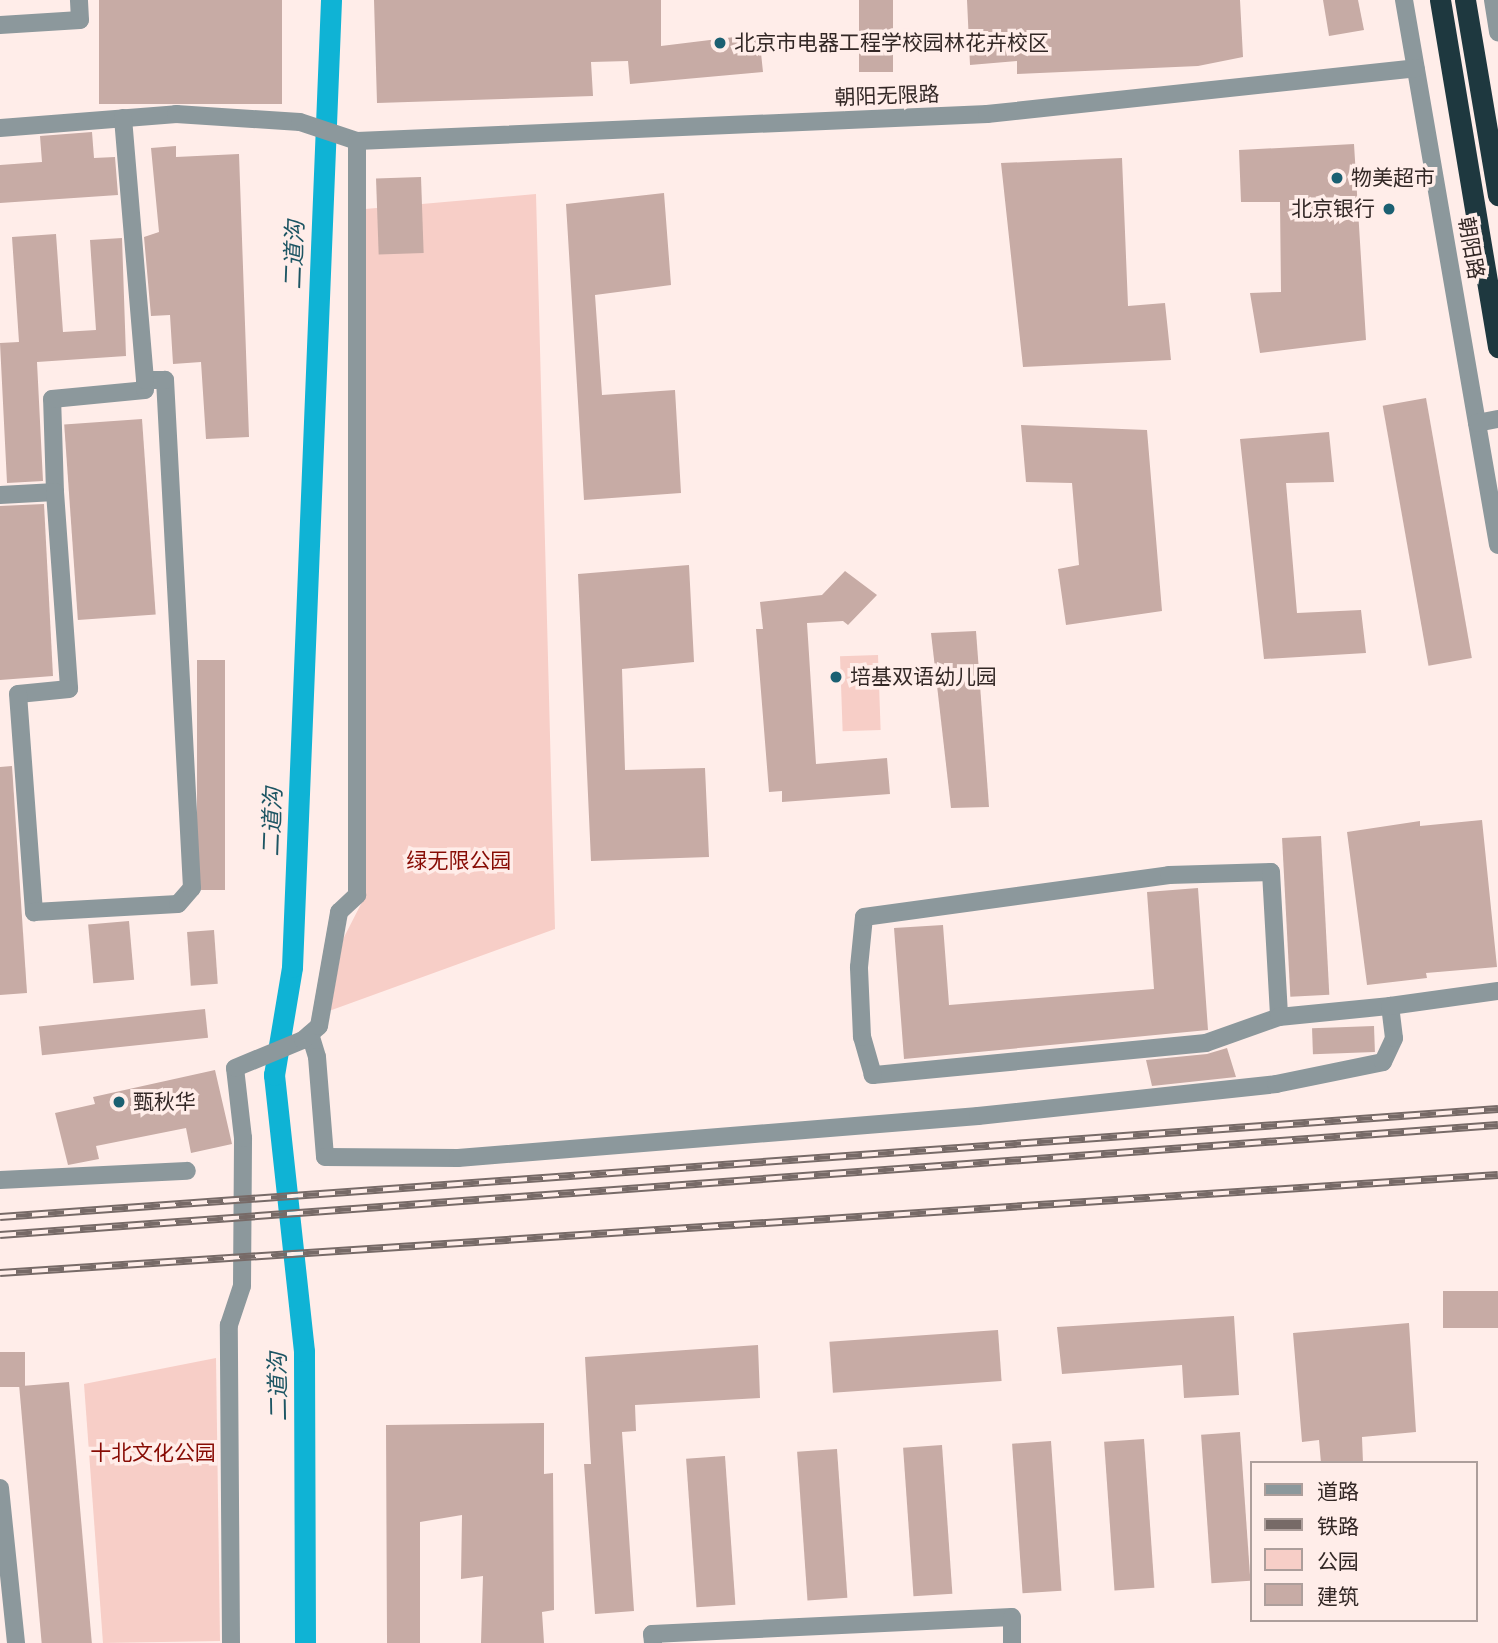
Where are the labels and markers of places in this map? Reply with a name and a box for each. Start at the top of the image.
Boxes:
place label: 北京市电器工程学校园林花卉校区 [734,30,1049,56]
marker: 北京市电器工程学校园林花卉校区 [712,35,728,51]
place label: 物美超市 [1351,165,1435,191]
marker: 物美超市 [1329,170,1345,186]
place label: 北京银行 [1291,196,1375,222]
marker: 北京银行 [1381,201,1397,217]
place label: 培基双语幼儿园 [850,664,997,690]
marker: 培基双语幼儿园 [828,669,844,685]
place label: 甄秋华 [133,1089,196,1115]
marker: 甄秋华 [111,1094,127,1110]

